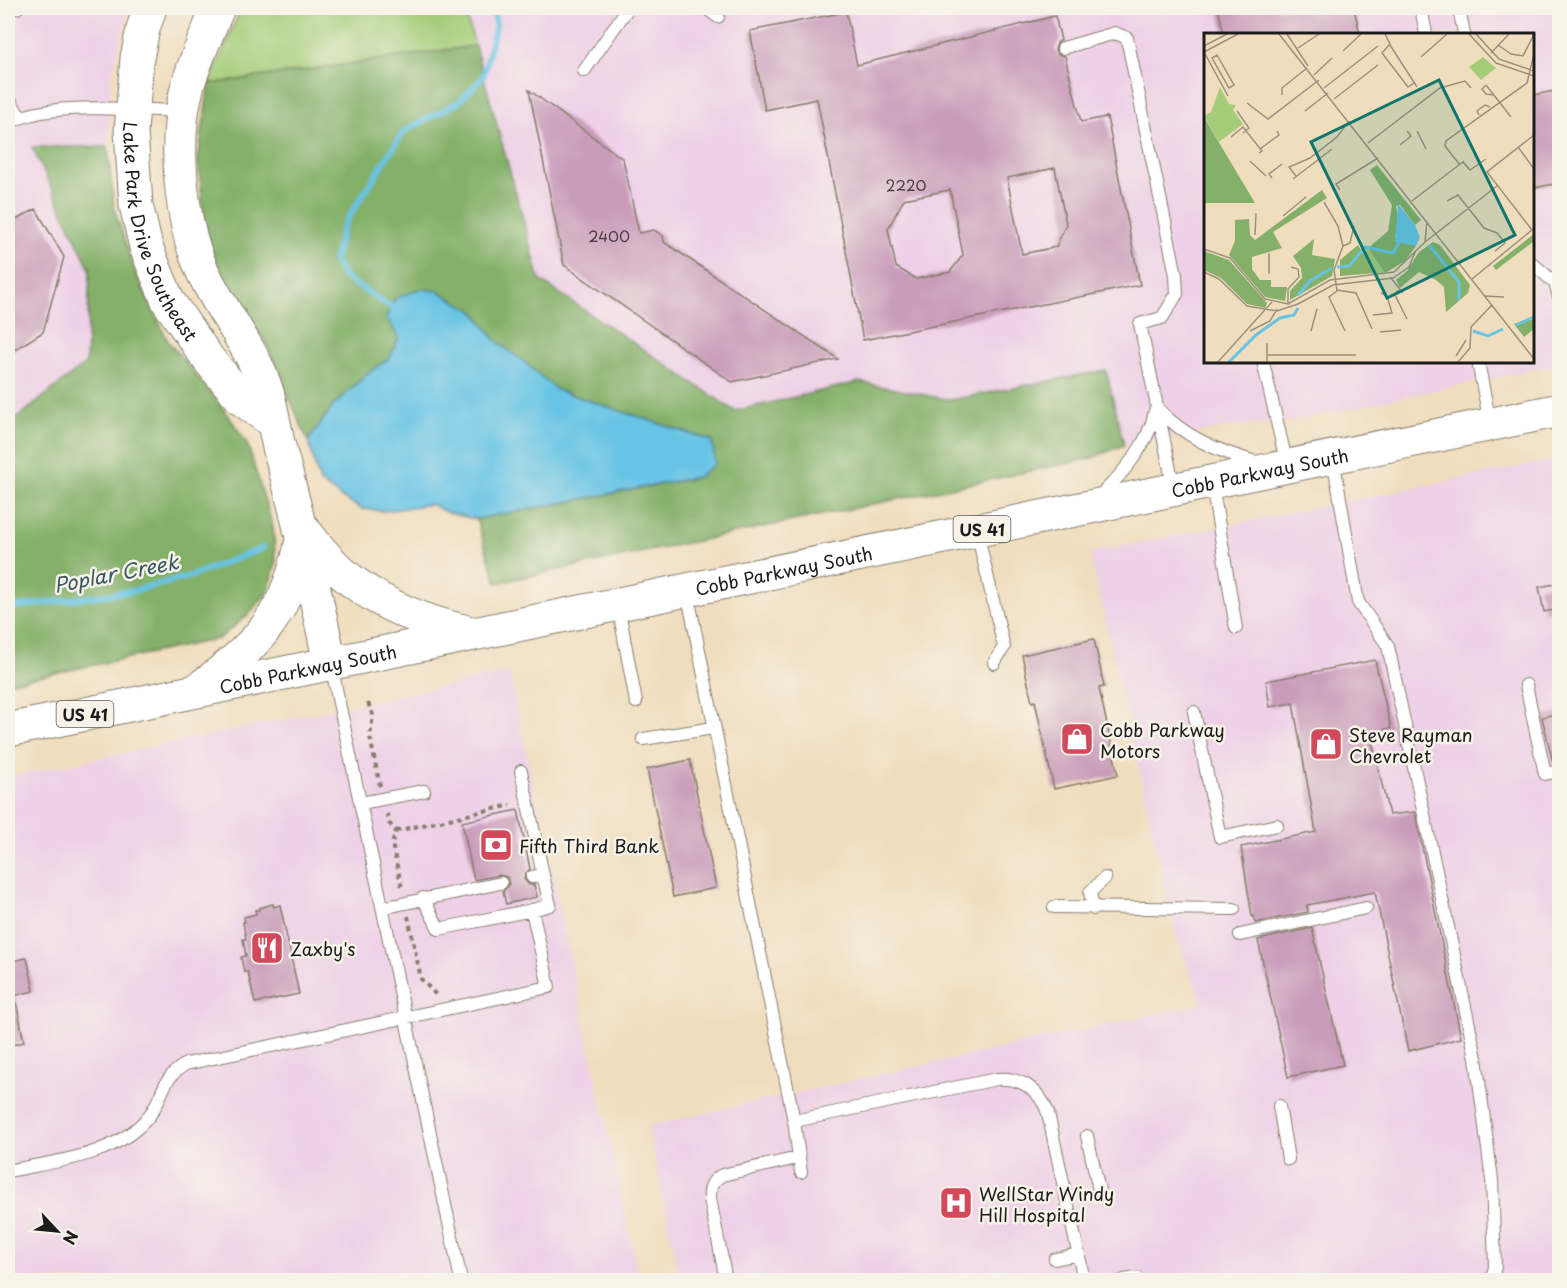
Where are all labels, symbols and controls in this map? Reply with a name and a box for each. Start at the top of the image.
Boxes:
inset map [1204,33,1534,363]
street label: Lake Park Drive Southeast [117,121,205,346]
house number: 2220 [886,173,926,196]
house number: 2400 [588,224,630,247]
street label: Cobb Parkway South [1169,440,1351,503]
road number: US 41 [954,516,1010,542]
street label: Cobb Parkway South [693,539,875,602]
water label: Poplar Creek [51,546,182,600]
street label: Cobb Parkway South [217,637,399,700]
road number: US 41 [56,701,113,727]
place label: Cobb Parkway Motors [1100,716,1225,764]
shop icon: Cobb Parkway Motors [1059,721,1095,757]
place label: Steve Rayman Chevrolet [1349,721,1473,769]
shop icon: Steve Rayman Chevrolet [1308,726,1344,762]
bank icon: Fifth Third Bank [478,827,514,863]
place label: Fifth Third Bank [519,832,659,859]
restaurant icon: Zaxby's [249,930,285,966]
place label: Zaxby's [290,935,355,962]
place label: WellStar Windy Hill Hospital [979,1180,1114,1228]
hospital icon: WellStar Windy Hill Hospital [938,1185,974,1221]
north arrow [27,1201,87,1261]
text: N [58,1227,85,1249]

